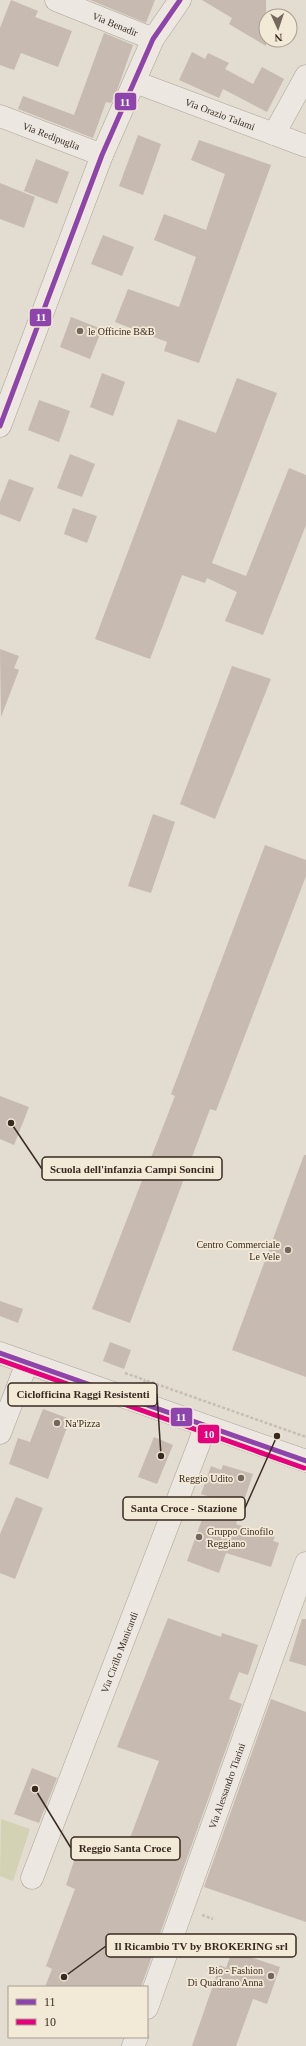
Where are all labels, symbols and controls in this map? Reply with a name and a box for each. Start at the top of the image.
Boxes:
north arrow [258,8,298,48]
street label: Via Benadir [91,10,140,38]
text: N [274,32,283,44]
line badge: 11 [114,92,137,111]
text: 11 [120,96,130,108]
street label: Via Orazio Talami [184,96,257,132]
street label: Via Redipuglia [21,120,82,152]
line badge: 11 [29,308,52,327]
text: 11 [36,311,46,323]
marker: le Officine B&B [75,326,85,336]
place label: le Officine B&B [88,326,155,337]
callout: Scuola dell'infanzia Campi Soncini [42,1157,222,1180]
text: Scuola dell'infanzia Campi Soncini [50,1163,214,1175]
place label: Centro Commerciale Le Vele [196,1239,281,1262]
marker: Centro Commerciale Le Vele [283,1245,293,1255]
callout: Ciclofficina Raggi Resistenti [8,1383,157,1406]
text: Ciclofficina Raggi Resistenti [16,1388,150,1400]
line badge: 11 [170,1407,193,1427]
text: 11 [176,1411,186,1423]
marker: Na'Pizza [52,1418,62,1428]
place label: Na'Pizza [65,1418,101,1429]
line badge: 10 [197,1424,220,1444]
text: 10 [204,1428,215,1440]
place label: Reggio Udito [179,1473,233,1484]
marker: Reggio Udito [236,1473,246,1483]
callout: Santa Croce - Stazione [123,1497,245,1520]
text: Santa Croce - Stazione [131,1502,237,1514]
place label: Gruppo Cinofilo Reggiano [207,1526,273,1549]
marker: Gruppo Cinofilo Reggiano [194,1532,204,1542]
street label: Via Cirillo Manicardi [98,1610,140,1694]
street label: Via Alessandro Tiarini [206,1741,247,1830]
callout: Reggio Santa Croce [71,1837,180,1860]
text: Reggio Santa Croce [79,1842,171,1854]
callout: Il Ricambio TV by BROKERING srl [106,1934,296,1957]
text: Il Ricambio TV by BROKERING srl [114,1940,288,1952]
place label: Bio - Fashion Di Quadrano Anna [187,1965,264,1988]
marker: Bio - Fashion Di Quadrano Anna [266,1971,276,1981]
legend [8,1986,148,2038]
text: 11 [44,1995,56,2009]
text: 10 [44,2015,56,2029]

